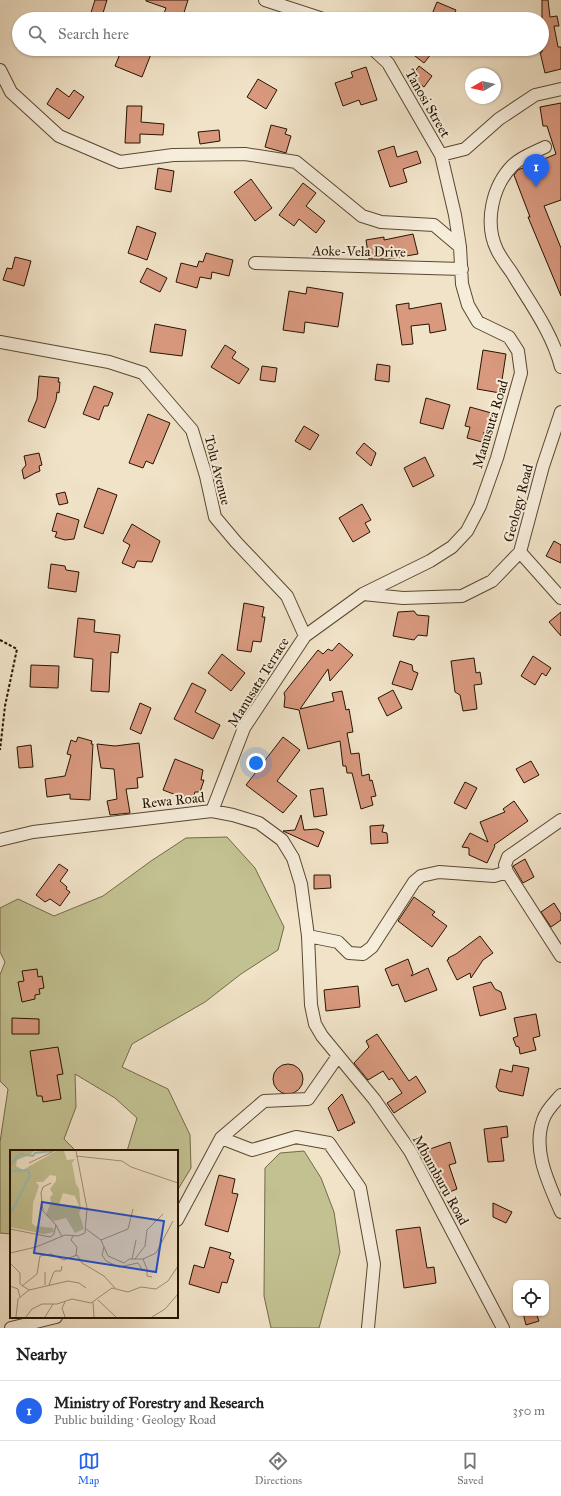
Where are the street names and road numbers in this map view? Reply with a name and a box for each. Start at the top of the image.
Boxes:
street label: Tanosi Street [401,66,454,141]
street label: Aoke-Vela Drive [311,242,406,261]
street label: Manusuta Road [469,378,512,470]
street label: Tolu Avenue [201,433,234,507]
street label: Geology Road [500,462,537,544]
street label: Manusata Terrace [224,634,293,730]
street label: Rewa Road [141,789,206,812]
street label: Mbumburu Road [409,1132,472,1228]

